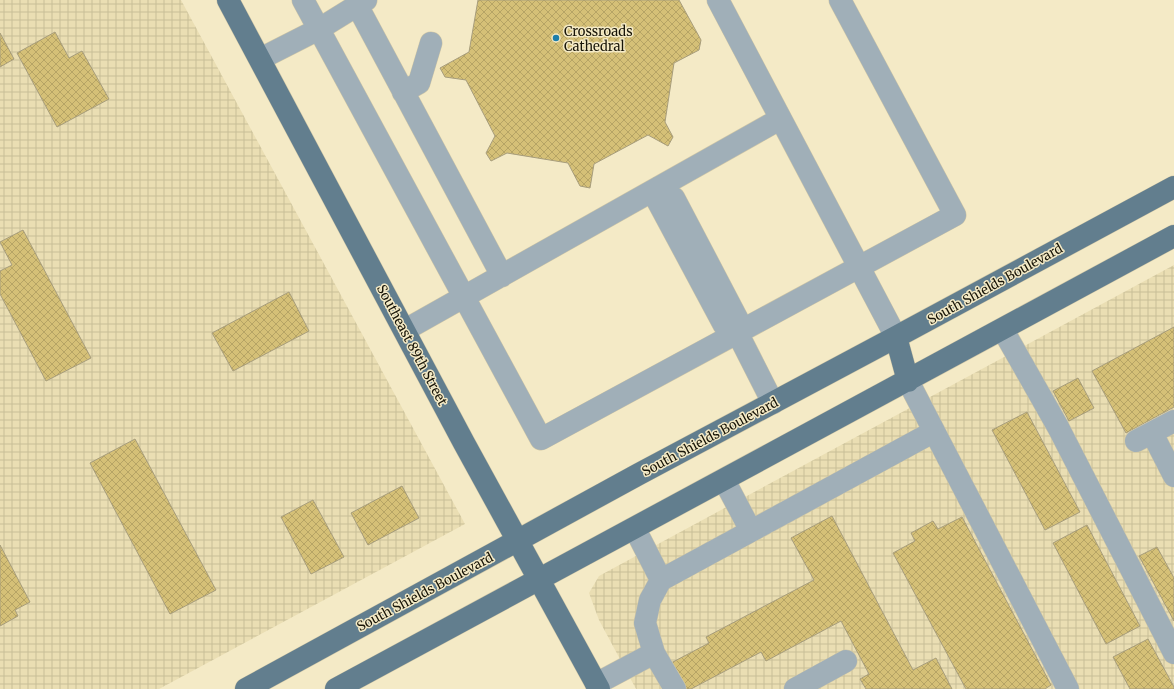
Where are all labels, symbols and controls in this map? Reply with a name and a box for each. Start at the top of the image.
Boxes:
place label: Crossroads Cathedral [564,23,633,55]
marker: Crossroads Cathedral [551,33,561,43]
street label: South Shields Boulevard [924,240,1066,328]
street label: Southeast 89th Street [373,282,451,408]
street label: South Shields Boulevard [639,394,781,480]
street label: South Shields Boulevard [354,549,496,635]

